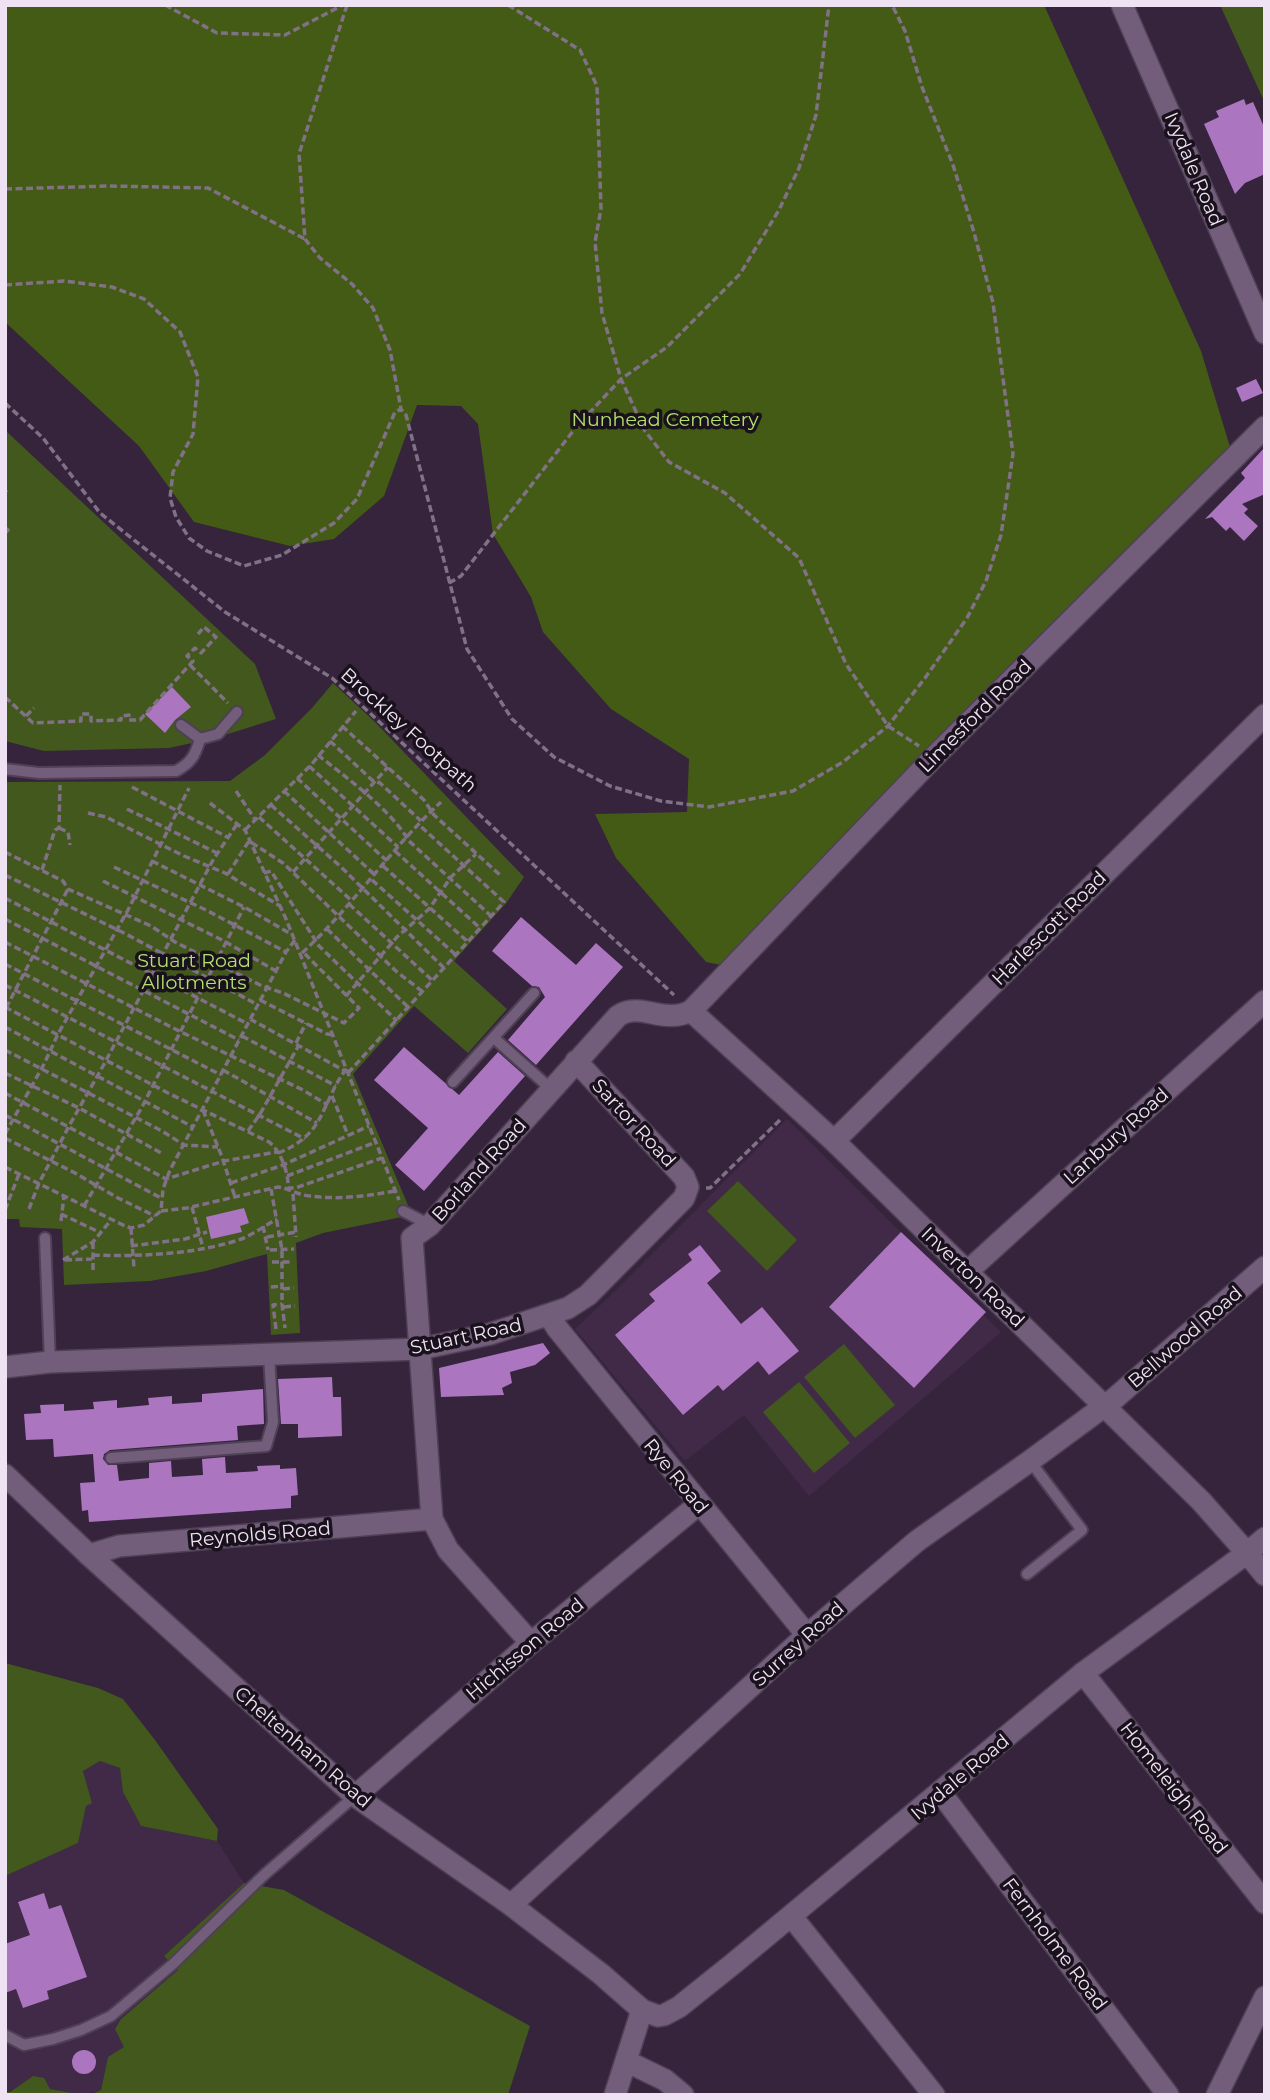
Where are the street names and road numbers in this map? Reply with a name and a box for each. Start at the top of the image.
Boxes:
street label: Ivydale Road [1160,109,1228,229]
street label: Limesford Road [914,655,1036,777]
street label: Brockley Footpath [336,663,482,797]
street label: Harlescott Road [987,866,1111,990]
street label: Sartor Road [587,1074,681,1172]
street label: Lanbury Road [1059,1083,1173,1189]
street label: Borland Road [427,1114,531,1226]
street label: Inverton Road [917,1222,1029,1332]
street label: Bellwood Road [1123,1281,1247,1393]
street label: Stuart Road [408,1313,524,1359]
street label: Rye Road [639,1434,713,1518]
street label: Reynolds Road [188,1516,332,1552]
street label: Hichisson Road [461,1593,589,1705]
street label: Surrey Road [747,1597,849,1691]
street label: Cheltenham Road [230,1681,376,1813]
street label: Homeleigh Road [1115,1717,1233,1859]
street label: Ivydale Road [906,1729,1014,1825]
street label: Fernholme Road [998,1873,1112,2015]

